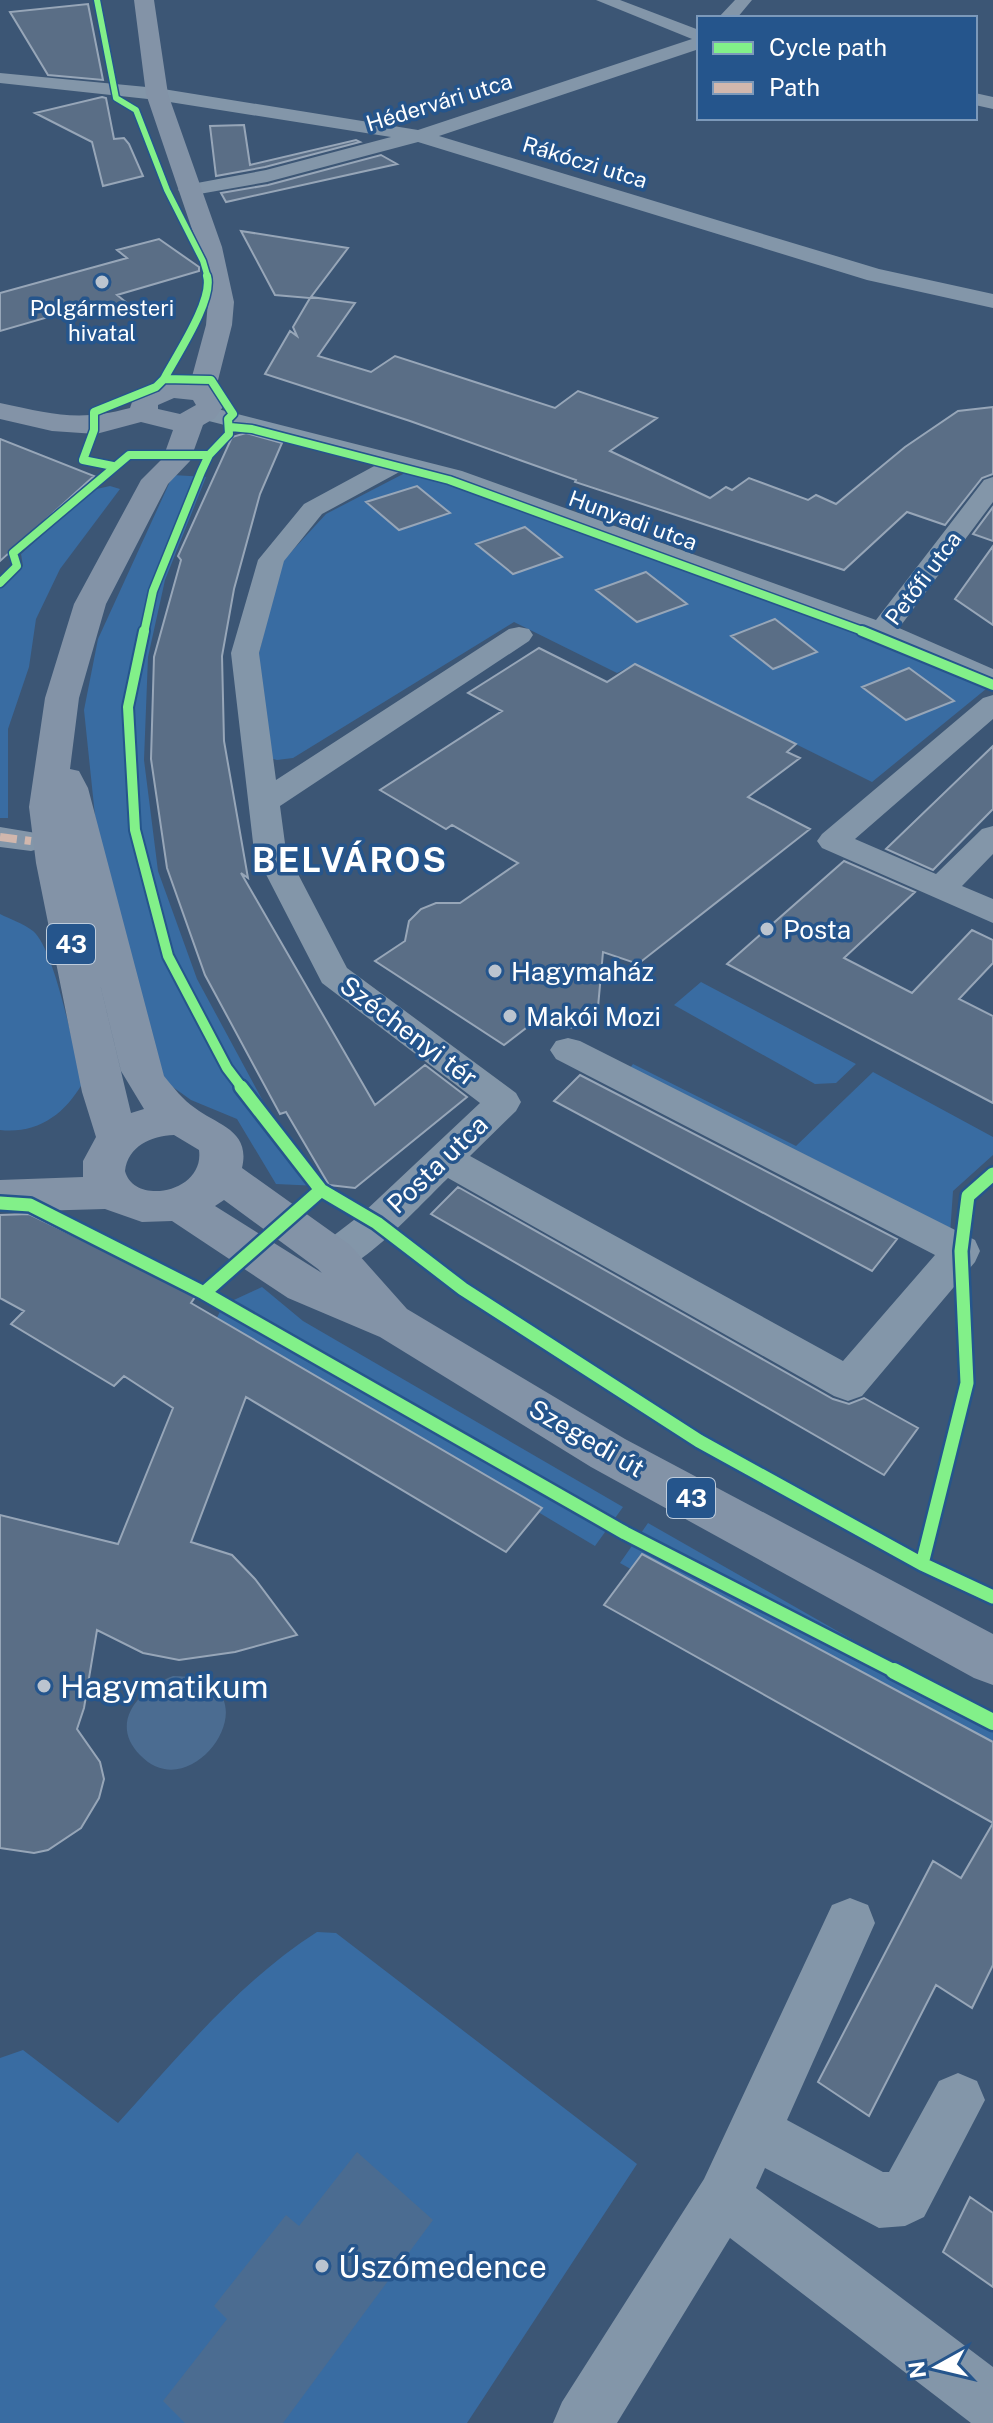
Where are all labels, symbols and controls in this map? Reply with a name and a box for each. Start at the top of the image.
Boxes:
legend [697,16,977,120]
text: Cycle path [769,33,887,61]
street label: Hédervári utca [363,67,515,137]
text: Path [769,73,820,101]
street label: Rákóczi utca [519,131,651,193]
marker: Polgármesteri hivatal [93,273,111,291]
place label: Polgármesteri hivatal [30,295,174,346]
street label: Hunyadi utca [565,485,701,555]
street label: Petőfi utca [879,526,967,630]
district label: BELVÁROS [252,840,448,880]
place label: Posta [783,914,851,945]
marker: Posta [758,920,776,938]
road number: 43 [47,924,95,964]
place label: Hagymaház [511,956,654,987]
marker: Hagymaház [486,962,504,980]
street label: Széchenyi tér [334,969,484,1093]
place label: Makói Mozi [526,1001,661,1032]
marker: Makói Mozi [501,1007,519,1025]
street label: Posta utca [380,1108,494,1220]
street label: Szegedi út [524,1392,650,1484]
road number: 43 [667,1478,715,1518]
place label: Hagymatikum [60,1668,268,1705]
marker: Hagymatikum [35,1677,53,1695]
place label: Úszómedence [338,2247,547,2285]
marker: Úszómedence [313,2257,331,2275]
north arrow [897,2327,977,2407]
text: N [903,2359,931,2380]

